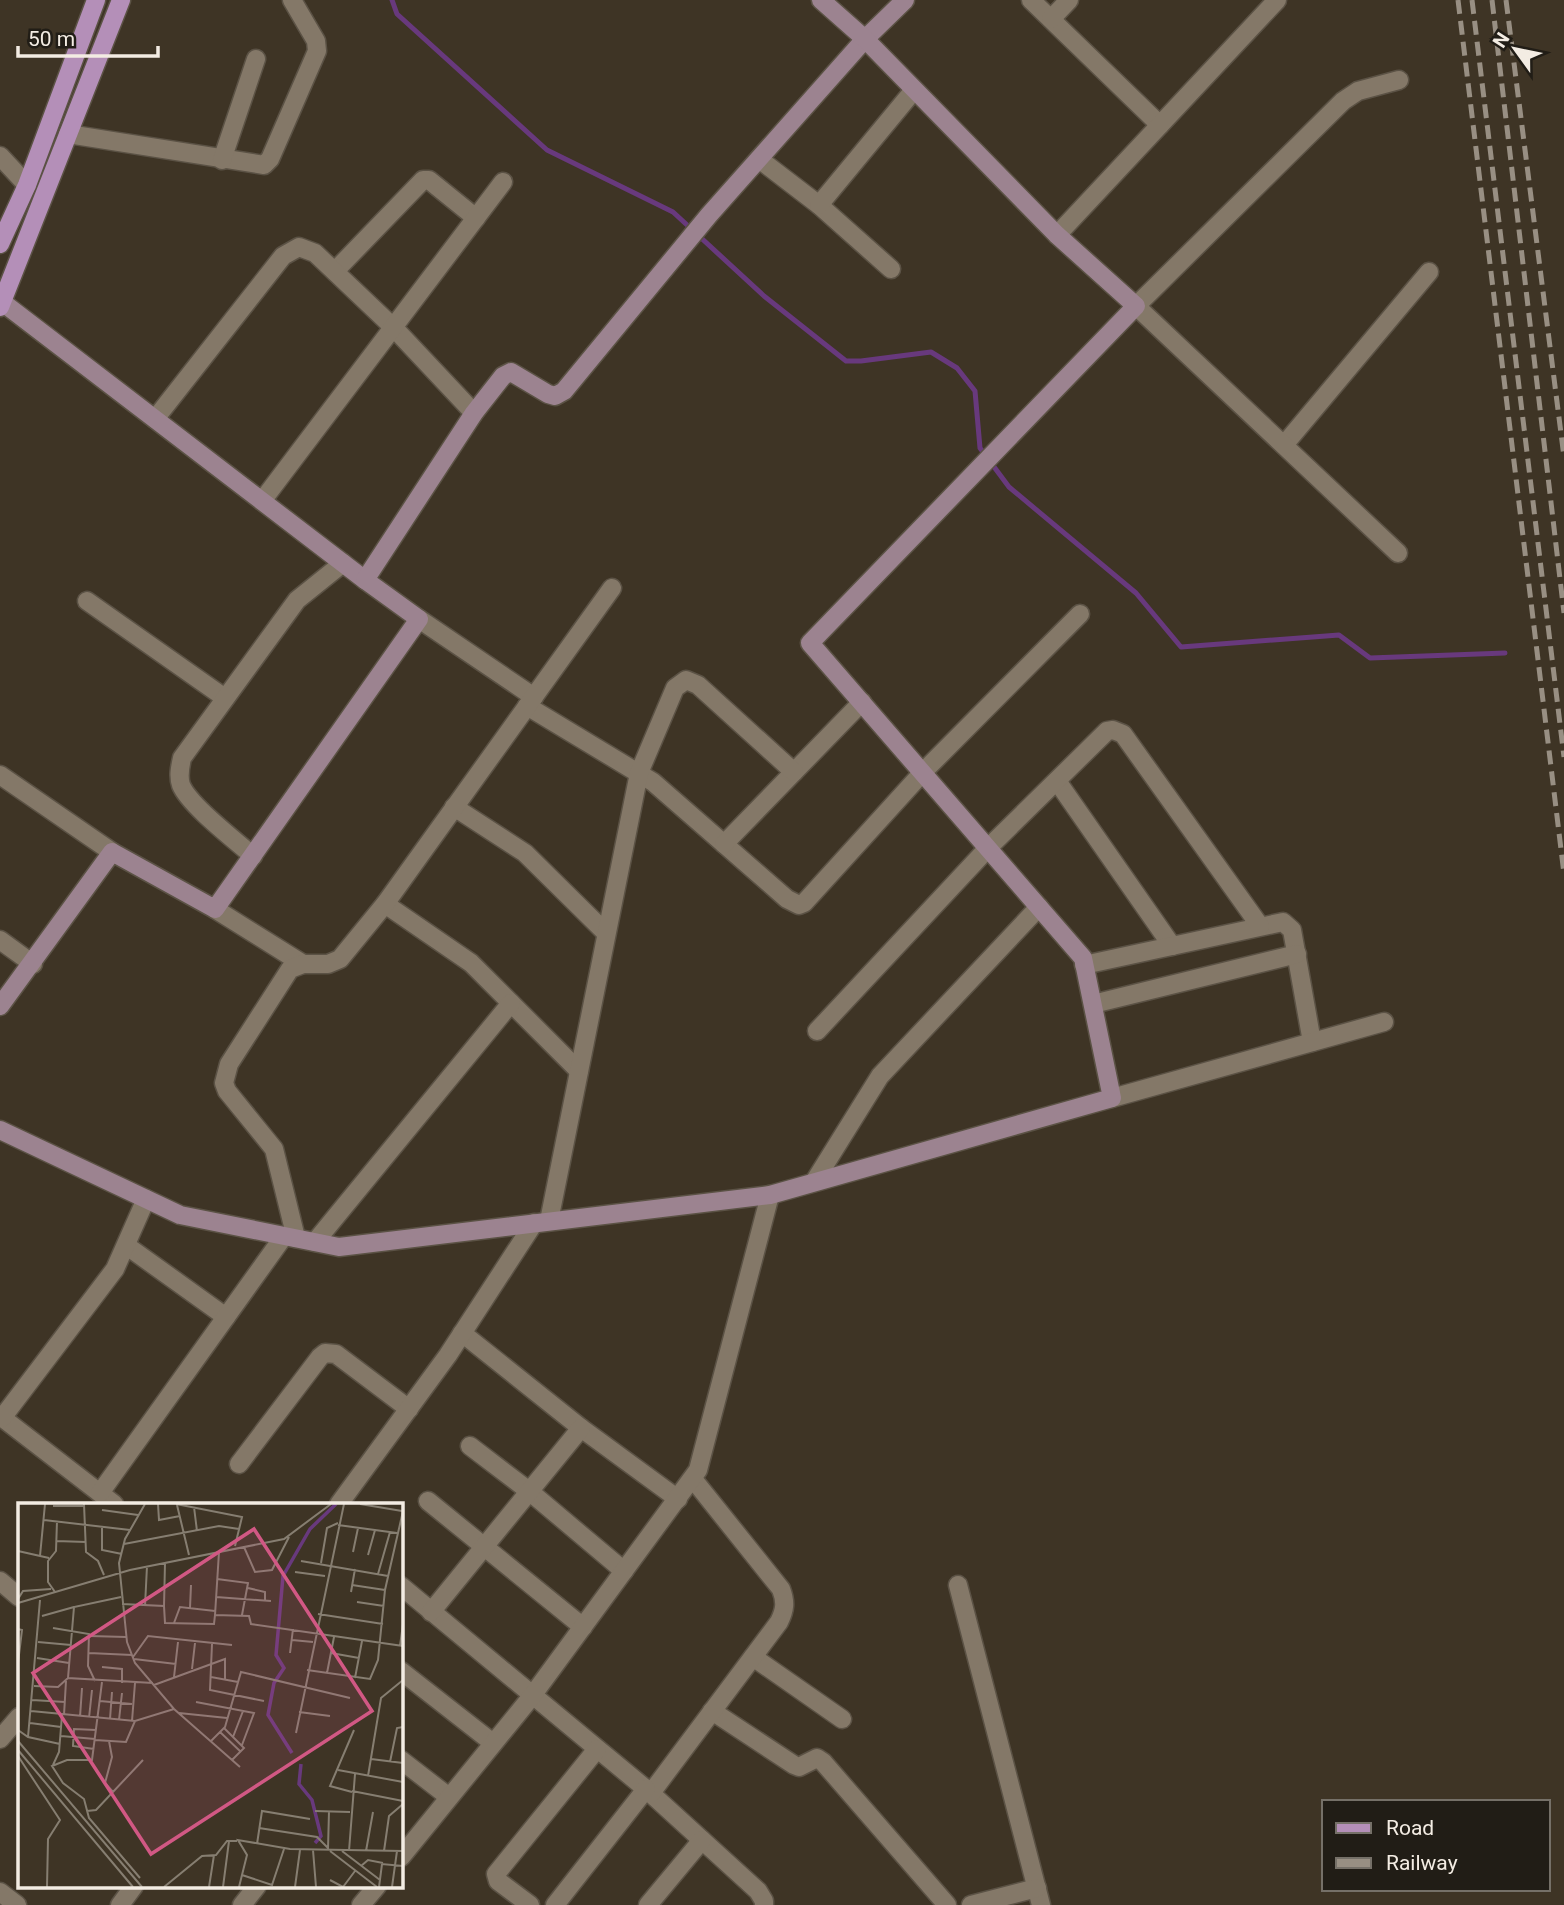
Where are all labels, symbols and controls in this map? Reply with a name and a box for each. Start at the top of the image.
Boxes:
scale bar [18,14,158,58]
north arrow [1480,14,1550,84]
text: 50 m [28,27,75,51]
text: N [1488,28,1514,52]
inset map [18,1503,402,1888]
legend [1322,1800,1550,1891]
text: Road [1386,1816,1434,1840]
text: Railway [1386,1851,1458,1875]

